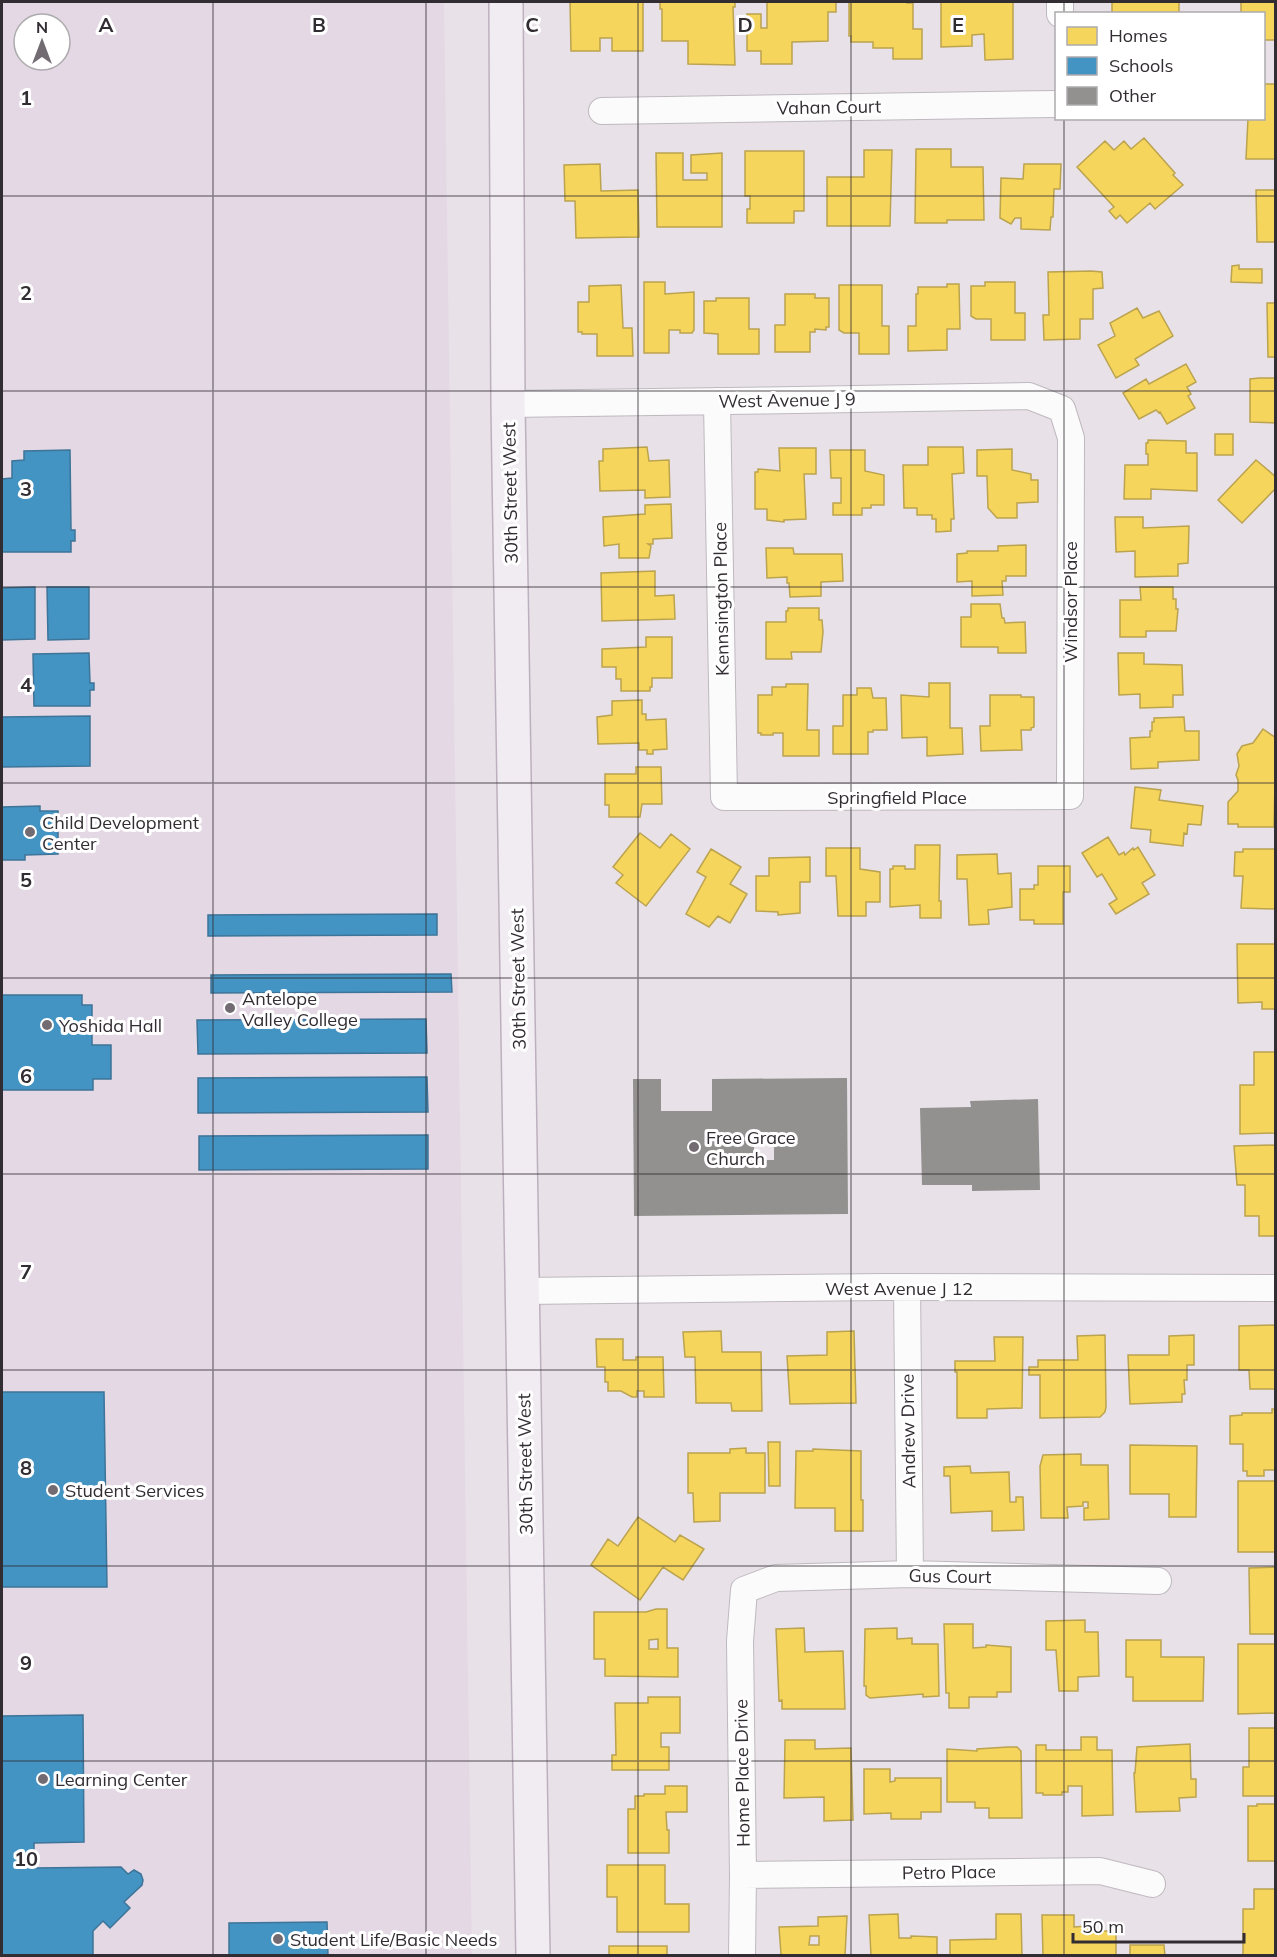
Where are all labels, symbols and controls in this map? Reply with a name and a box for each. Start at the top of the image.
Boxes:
north arrow [12,12,72,72]
text: A [99,12,114,37]
text: B [312,12,326,37]
text: C [525,12,539,37]
text: D [737,12,753,37]
text: E [952,12,964,37]
legend [1055,12,1265,120]
text: N [36,17,48,37]
text: Homes [1109,24,1168,47]
text: Schools [1109,54,1174,77]
text: Other [1109,84,1157,107]
text: 1 [20,85,32,110]
street label: Vahan Court [777,95,881,119]
text: 2 [20,280,32,305]
street label: West Avenue J 9 [718,387,856,413]
street label: 30th Street West [497,422,523,564]
text: 3 [20,476,32,501]
street label: Kennsington Place [708,522,734,676]
street label: Windsor Place [1059,541,1082,663]
text: 4 [20,672,32,697]
street label: Springfield Place [827,786,967,809]
place label: Child Development Center [42,811,199,855]
marker: Child Development Center [23,825,37,839]
text: 5 [20,867,32,892]
street label: 30th Street West [505,908,531,1050]
place label: Antelope Valley College [242,987,358,1031]
marker: Antelope Valley College [223,1001,237,1015]
place label: Yoshida Hall [58,1014,162,1037]
marker: Yoshida Hall [40,1018,54,1032]
text: 6 [20,1063,32,1088]
place label: Free Grace Church [706,1126,796,1170]
marker: Free Grace Church [687,1140,701,1154]
text: 7 [20,1259,32,1284]
street label: West Avenue J 12 [825,1277,973,1300]
street label: Andrew Drive [896,1374,920,1488]
street label: 30th Street West [512,1393,538,1535]
text: 8 [20,1455,32,1480]
place label: Student Services [65,1479,204,1502]
marker: Student Services [46,1483,60,1497]
street label: Gus Court [908,1564,992,1588]
text: 9 [20,1650,32,1675]
street label: Home Place Drive [729,1699,755,1847]
place label: Learning Center [55,1768,188,1791]
marker: Learning Center [36,1772,50,1786]
text: 10 [14,1846,38,1871]
street label: Petro Place [902,1860,996,1884]
scale bar [1073,1906,1244,1944]
text: 50 m [1082,1915,1124,1938]
place label: Student Life/Basic Needs [290,1928,498,1951]
marker: Student Life/Basic Needs [271,1932,285,1946]

